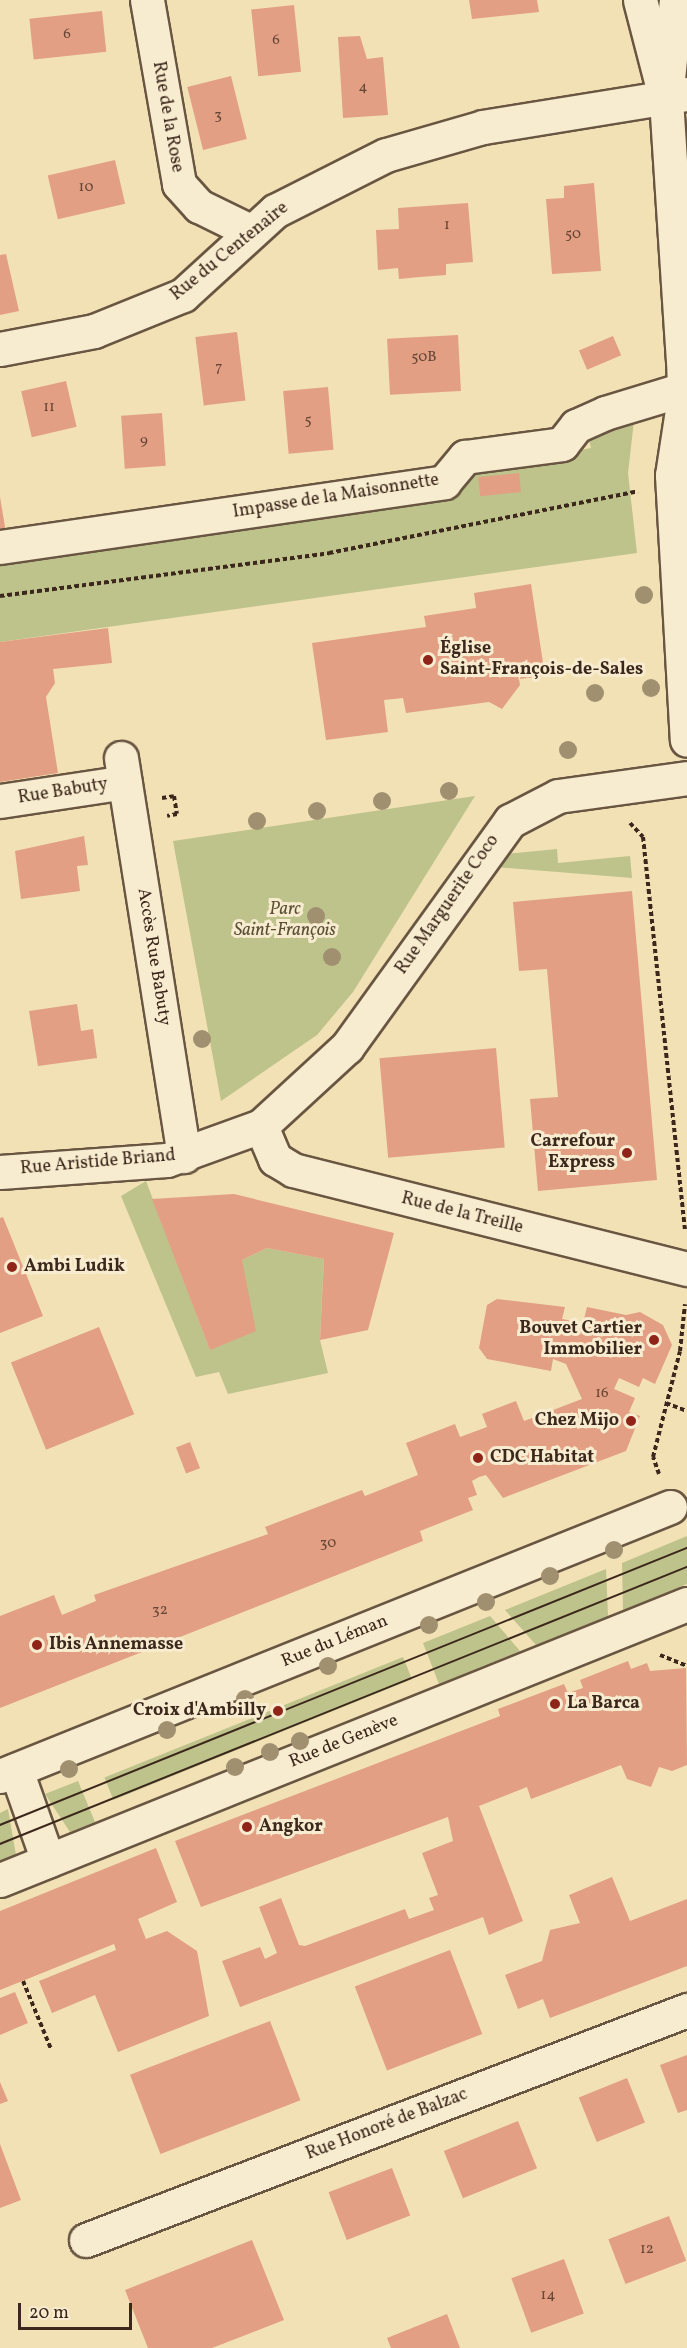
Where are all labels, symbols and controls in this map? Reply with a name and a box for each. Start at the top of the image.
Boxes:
house number: 6 [63,26,71,44]
house number: 6 [272,32,280,50]
street label: Rue de la Rose [147,60,187,174]
house number: 4 [359,79,367,97]
house number: 3 [214,107,222,125]
house number: 10 [79,179,93,197]
street label: Rue du Centenaire [167,198,293,306]
house number: 1 [444,217,450,235]
house number: 50 [565,226,581,244]
house number: 50B [411,349,437,367]
house number: 7 [215,359,223,377]
house number: 11 [43,399,55,417]
house number: 5 [304,412,312,430]
house number: 9 [140,432,148,450]
street label: Impasse de la Maisonnette [231,470,441,524]
place label: Église Saint-François-de-Sales [440,639,643,682]
marker: Église Saint-François-de-Sales [421,653,435,667]
street label: Rue Babuty [16,774,110,810]
street label: Rue Marguerite Coco [392,831,504,979]
street label: Accès Rue Babuty [131,887,175,1027]
park label: Parc Saint-François [234,900,336,942]
place label: Carrefour Express [530,1132,615,1174]
street label: Rue Aristide Briand [19,1145,177,1181]
marker: Carrefour Express [620,1146,634,1160]
street label: Rue de la Treille [399,1188,525,1240]
place label: Ambi Ludik [24,1256,125,1278]
marker: Ambi Ludik [5,1260,19,1274]
place label: Bouvet Cartier Immobilier [519,1319,642,1362]
marker: Bouvet Cartier Immobilier [647,1333,661,1347]
house number: 16 [595,1385,609,1403]
place label: Chez Mijo [535,1410,619,1432]
marker: Chez Mijo [624,1414,638,1428]
place label: CDC Habitat [490,1447,594,1469]
marker: CDC Habitat [471,1451,485,1465]
house number: 30 [320,1535,336,1553]
house number: 32 [152,1602,168,1620]
street label: Rue du Léman [279,1611,391,1673]
place label: Ibis Annemasse [49,1634,183,1656]
marker: Ibis Annemasse [30,1638,44,1652]
place label: La Barca [567,1693,640,1715]
marker: La Barca [548,1697,562,1711]
place label: Croix d'Ambilly [133,1700,266,1722]
marker: Croix d'Ambilly [271,1704,285,1718]
street label: Rue de Genève [286,1710,402,1774]
place label: Angkor [259,1816,323,1838]
marker: Angkor [240,1820,254,1834]
street label: Rue Honoré de Balzac [303,2084,471,2166]
house number: 12 [640,2241,654,2259]
house number: 14 [541,2287,555,2305]
scale bar [21,2291,135,2329]
text: 20 m [29,2301,69,2326]

